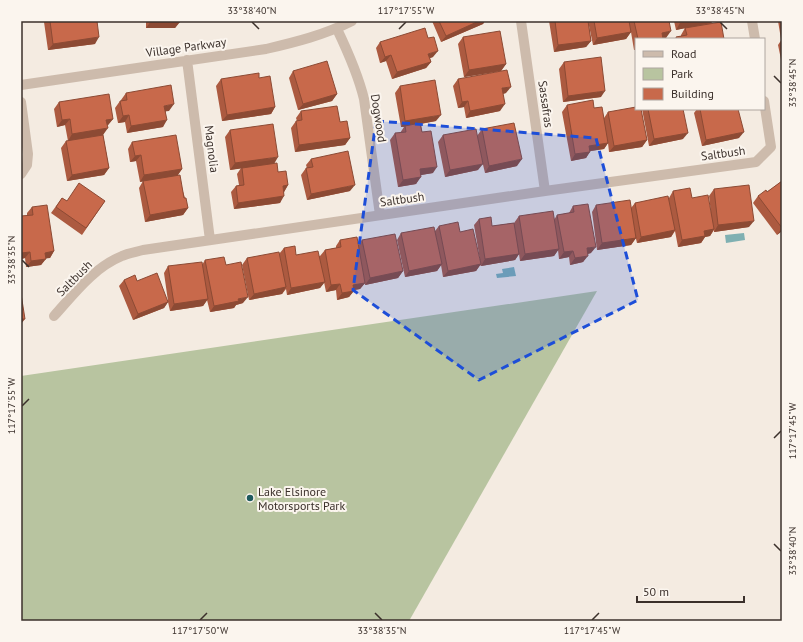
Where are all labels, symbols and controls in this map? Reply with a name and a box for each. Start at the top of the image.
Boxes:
text: 33°38'40"N [227,4,277,17]
text: 117°17'55"W [378,4,435,17]
text: 33°38'45"N [695,4,745,17]
street label: Village Parkway [144,34,228,60]
legend [635,38,765,110]
text: Road [671,46,696,61]
text: 33°38'45"N [786,58,799,108]
text: Park [671,66,693,81]
street label: Sassafras [535,80,557,128]
text: Building [671,86,714,101]
street label: Dogwood [368,93,390,143]
street label: Magnolia [202,124,222,174]
street label: Saltbush [700,142,746,164]
street label: Saltbush [379,188,425,210]
text: 33°38'35"N [5,235,18,285]
street label: Saltbush [53,257,95,299]
text: 117°17'55"W [5,377,18,434]
text: 117°17'45"W [786,402,799,459]
place label: Lake Elsinore Motorsports Park [258,484,345,513]
marker: Lake Elsinore Motorsports Park [245,493,255,503]
text: 33°38'40"N [786,526,799,576]
scale bar [637,578,744,604]
text: 50 m [643,584,669,599]
text: 117°17'50"W [172,624,229,637]
text: 33°38'35"N [357,624,407,637]
text: 117°17'45"W [564,624,621,637]

